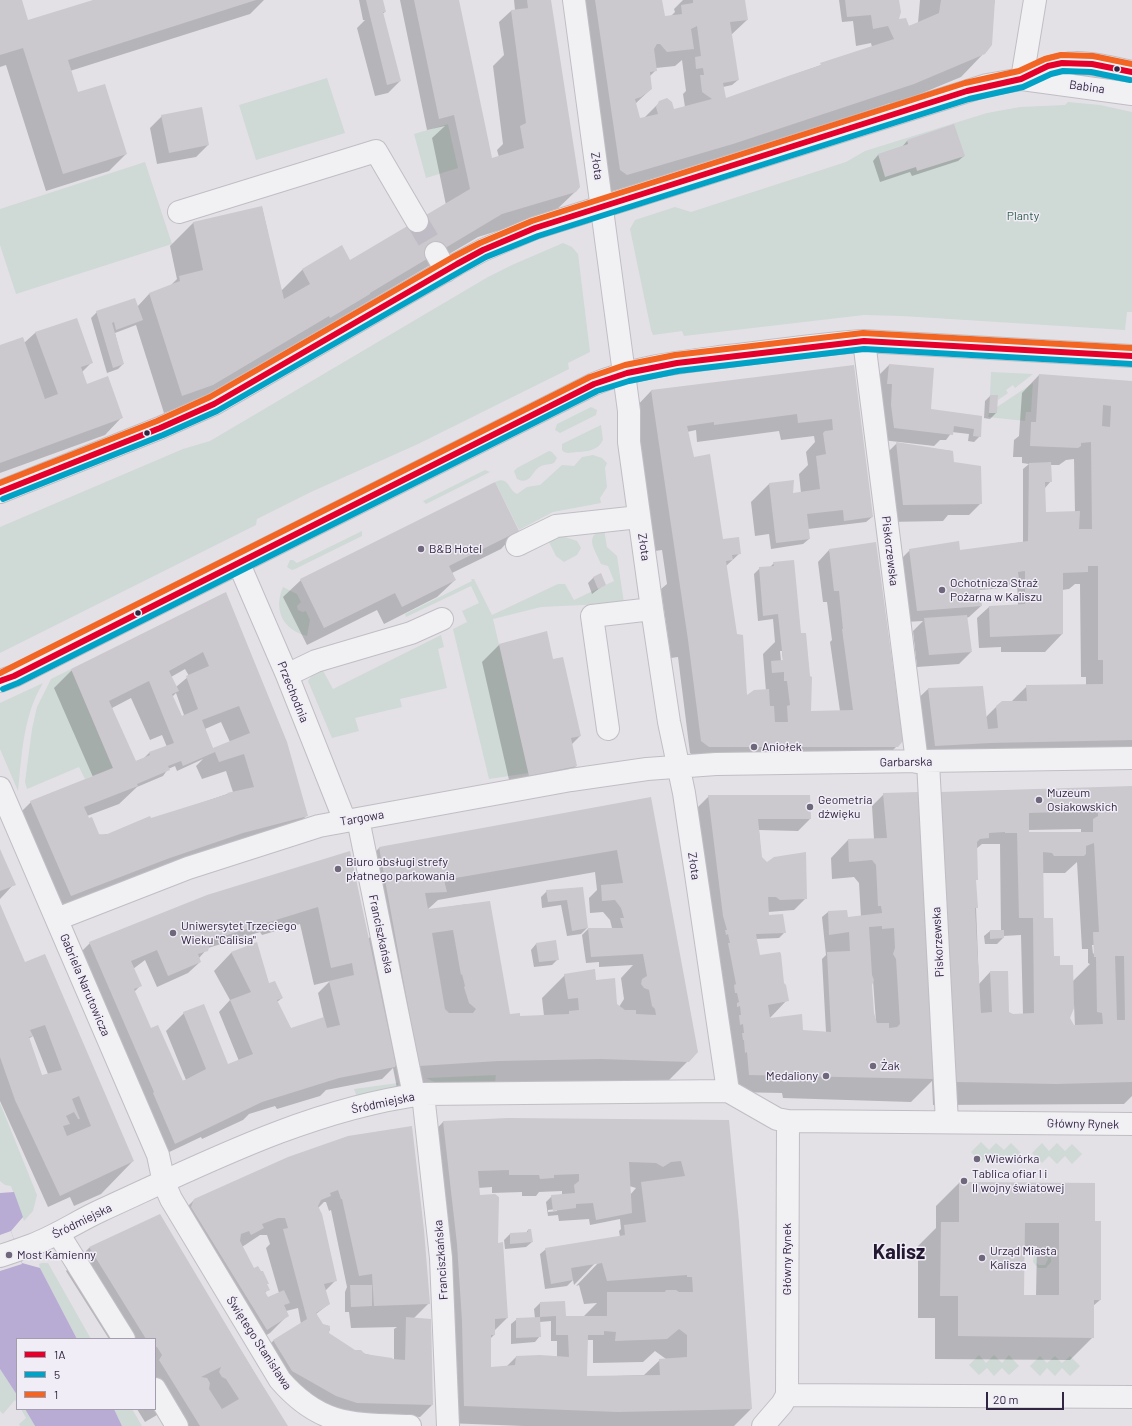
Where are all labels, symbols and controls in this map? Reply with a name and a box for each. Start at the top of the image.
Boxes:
unlabelled marker [1112,64,1122,74]
street label: Babina [1068,77,1106,97]
street label: Złota [588,151,606,181]
park label: Planty [1007,209,1039,223]
unlabelled marker [142,428,152,438]
street label: Piskorzewska [879,515,901,587]
street label: Złota [635,532,653,562]
place label: B&B Hotel [429,542,482,556]
marker: B&B Hotel [416,544,426,554]
place label: Ochotnicza Straż Pożarna w Kaliszu [950,576,1042,604]
marker: Ochotnicza Straż Pożarna w Kaliszu [937,585,947,595]
unlabelled marker [133,608,143,618]
street label: Przechodnia [274,659,312,725]
place label: Aniołek [762,740,802,754]
marker: Aniołek [749,742,759,752]
street label: Garbarska [880,754,932,770]
place label: Muzeum Osiakowskich [1047,786,1117,814]
place label: Geometria dźwięku [818,793,872,821]
marker: Muzeum Osiakowskich [1034,795,1044,805]
marker: Geometria dźwięku [805,802,815,812]
street label: Targowa [339,807,385,829]
street label: Złota [685,851,703,881]
place label: Biuro obsługi strefy płatnego parkowania [346,855,455,883]
marker: Biuro obsługi strefy płatnego parkowania [333,864,343,874]
street label: Franciszkańska [366,893,396,975]
street label: Piskorzewska [929,907,947,977]
place label: Uniwersytet Trzeciego Wieku "Calisia" [181,919,297,947]
marker: Uniwersytet Trzeciego Wieku "Calisia" [168,928,178,938]
street label: Gabriela Narutowicza [57,932,113,1038]
place label: Żak [881,1059,900,1073]
marker: Żak [868,1061,878,1071]
place label: Medaliony [766,1069,818,1083]
marker: Medaliony [821,1071,831,1081]
street label: Śródmiejska [350,1089,416,1117]
street label: Główny Rynek [1047,1116,1119,1132]
place label: Wiewiórka [985,1152,1039,1166]
marker: Wiewiórka [972,1154,982,1164]
place label: Tablica ofiar I i II wojny światowej [972,1167,1064,1195]
marker: Tablica ofiar I i II wojny światowej [959,1176,969,1186]
street label: Śródmiejska [50,1200,114,1242]
street label: Franciszkańska [431,1219,451,1301]
street label: Główny Rynek [780,1223,794,1295]
district label: Kalisz [873,1240,925,1264]
place label: Urząd Miasta Kalisza [990,1244,1057,1272]
place label: Most Kamienny [17,1248,96,1262]
marker: Most Kamienny [4,1250,14,1260]
marker: Urząd Miasta Kalisza [977,1253,987,1263]
street label: Świętego Stanisława [223,1294,295,1392]
legend [16,1338,156,1410]
text: 1A [54,1347,65,1361]
text: 5 [54,1367,60,1381]
scale bar [988,1384,1066,1410]
text: 1 [54,1387,58,1401]
text: 20 m [993,1392,1019,1406]

